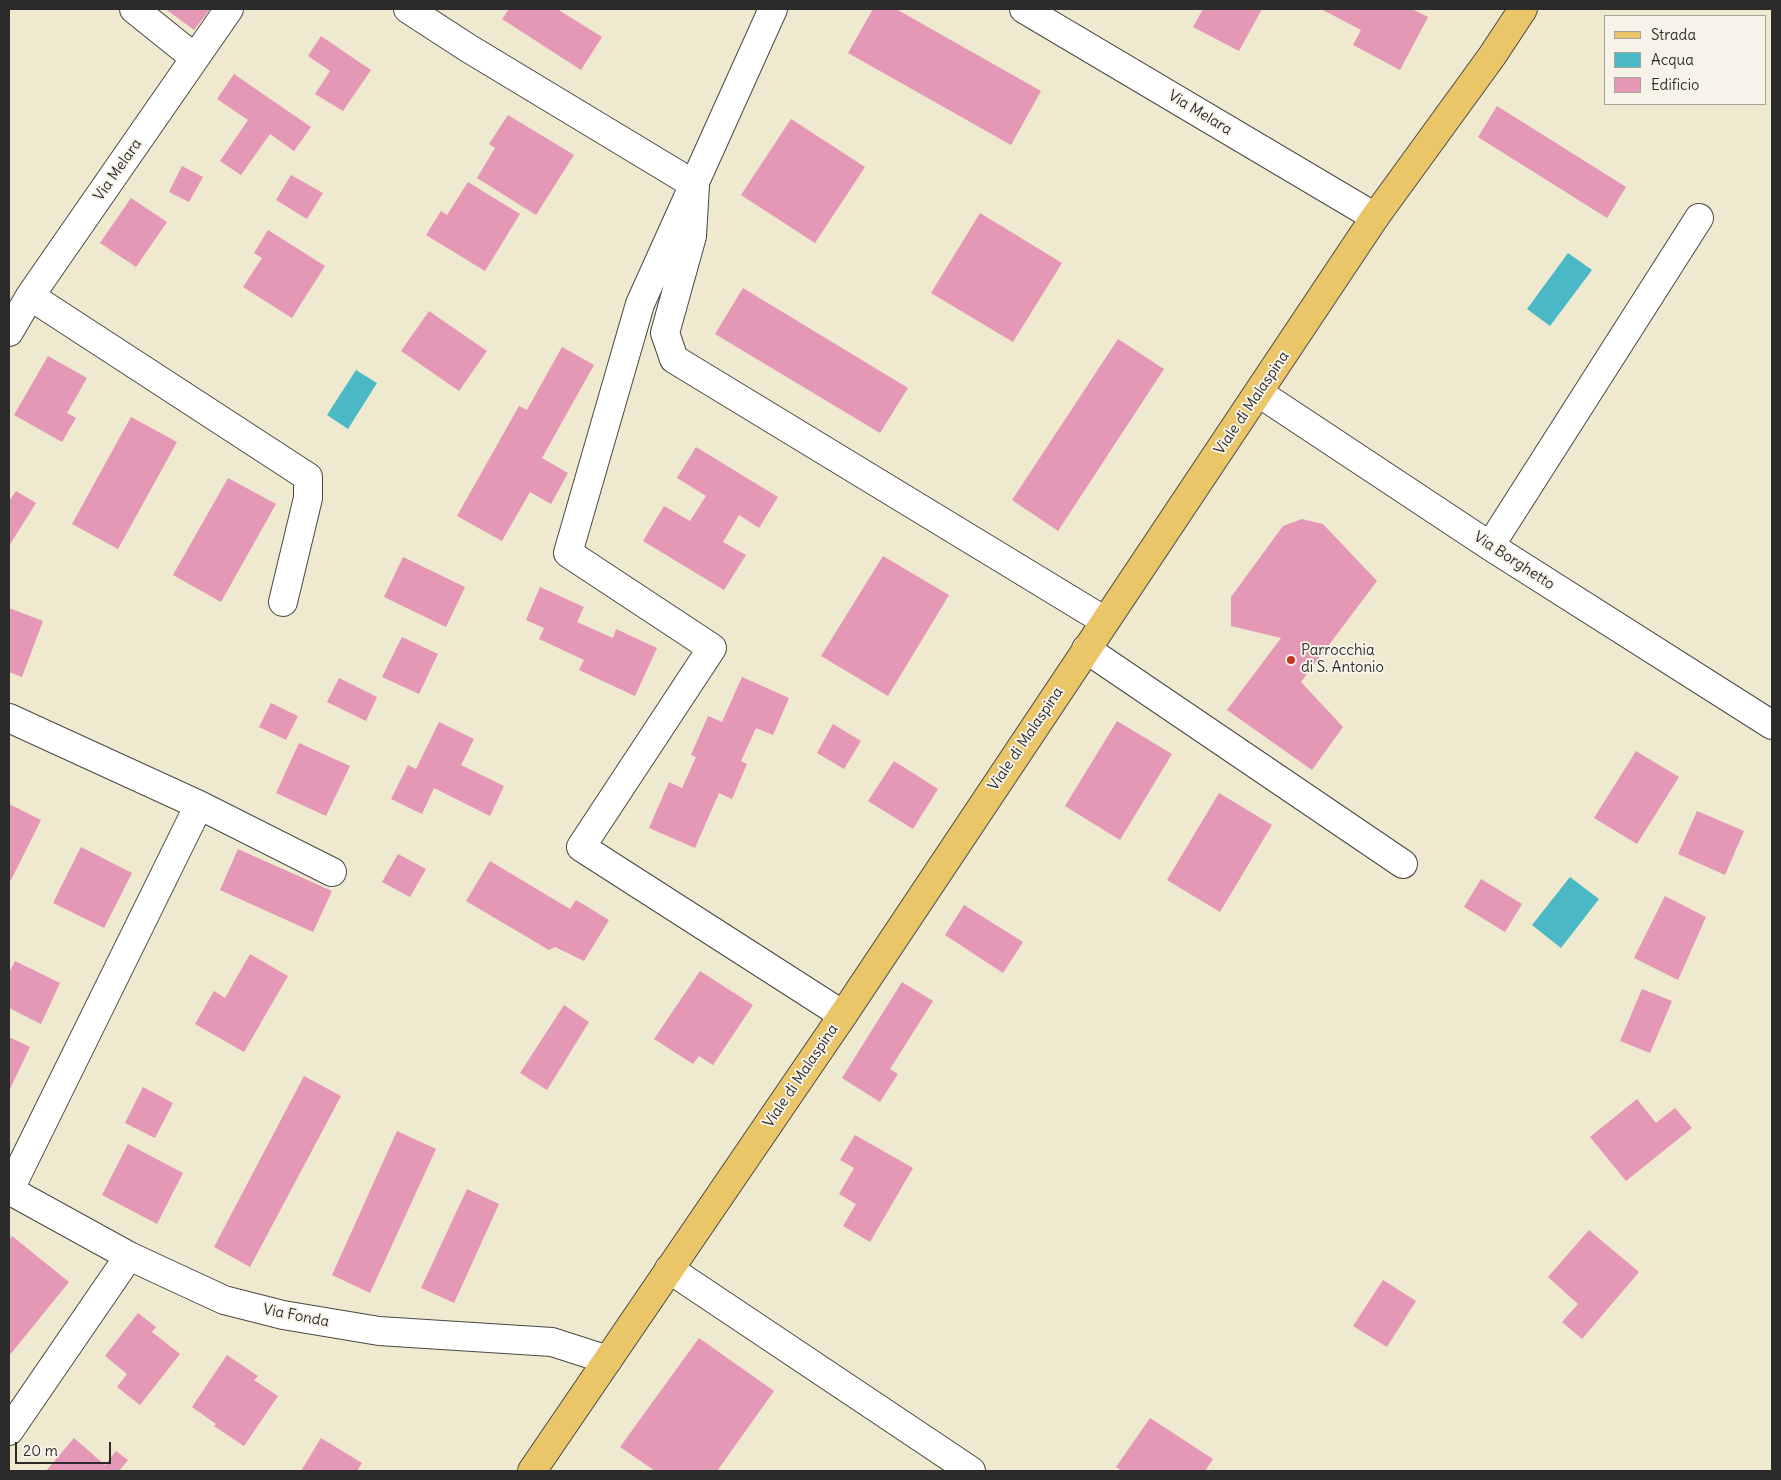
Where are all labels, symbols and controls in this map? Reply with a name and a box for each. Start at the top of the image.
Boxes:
legend [1604,15,1766,105]
text: Strada [1651,25,1696,44]
text: Acqua [1651,50,1694,69]
text: Edificio [1651,75,1699,94]
street label: Via Melara [1165,87,1235,139]
street label: Via Melara [90,136,146,204]
street label: Viale di Malaspina [1211,348,1293,458]
street label: Via Borghetto [1470,528,1558,594]
place label: Parrocchia di S. Antonio [1301,642,1384,677]
marker: Parrocchia di S. Antonio [1285,654,1297,666]
street label: Viale di Malaspina [985,684,1067,794]
street label: Viale di Malaspina [760,1021,842,1131]
street label: Via Fonda [261,1301,331,1331]
scale bar [18,1432,114,1464]
text: 20 m [23,1441,58,1460]

